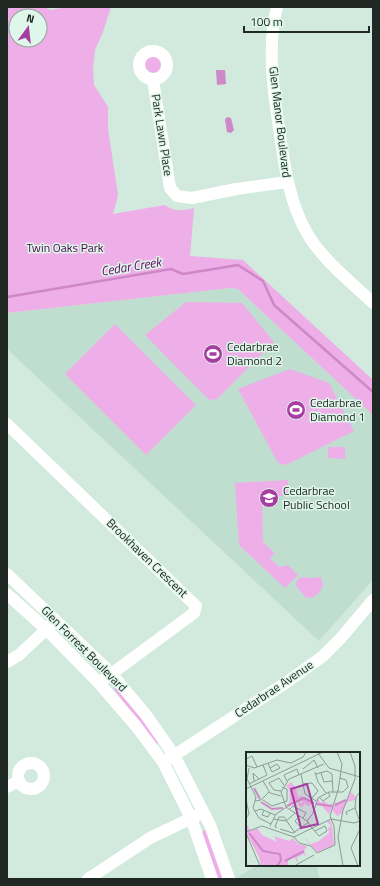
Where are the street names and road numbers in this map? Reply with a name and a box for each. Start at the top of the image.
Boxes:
street label: Glen Manor Boulevard [264,65,297,179]
street label: Park Lawn Place [147,93,178,177]
street label: Brookhaven Crescent [102,514,193,602]
street label: Glen Forrest Boulevard [37,601,132,696]
street label: Cedarbrae Avenue [230,655,317,722]

